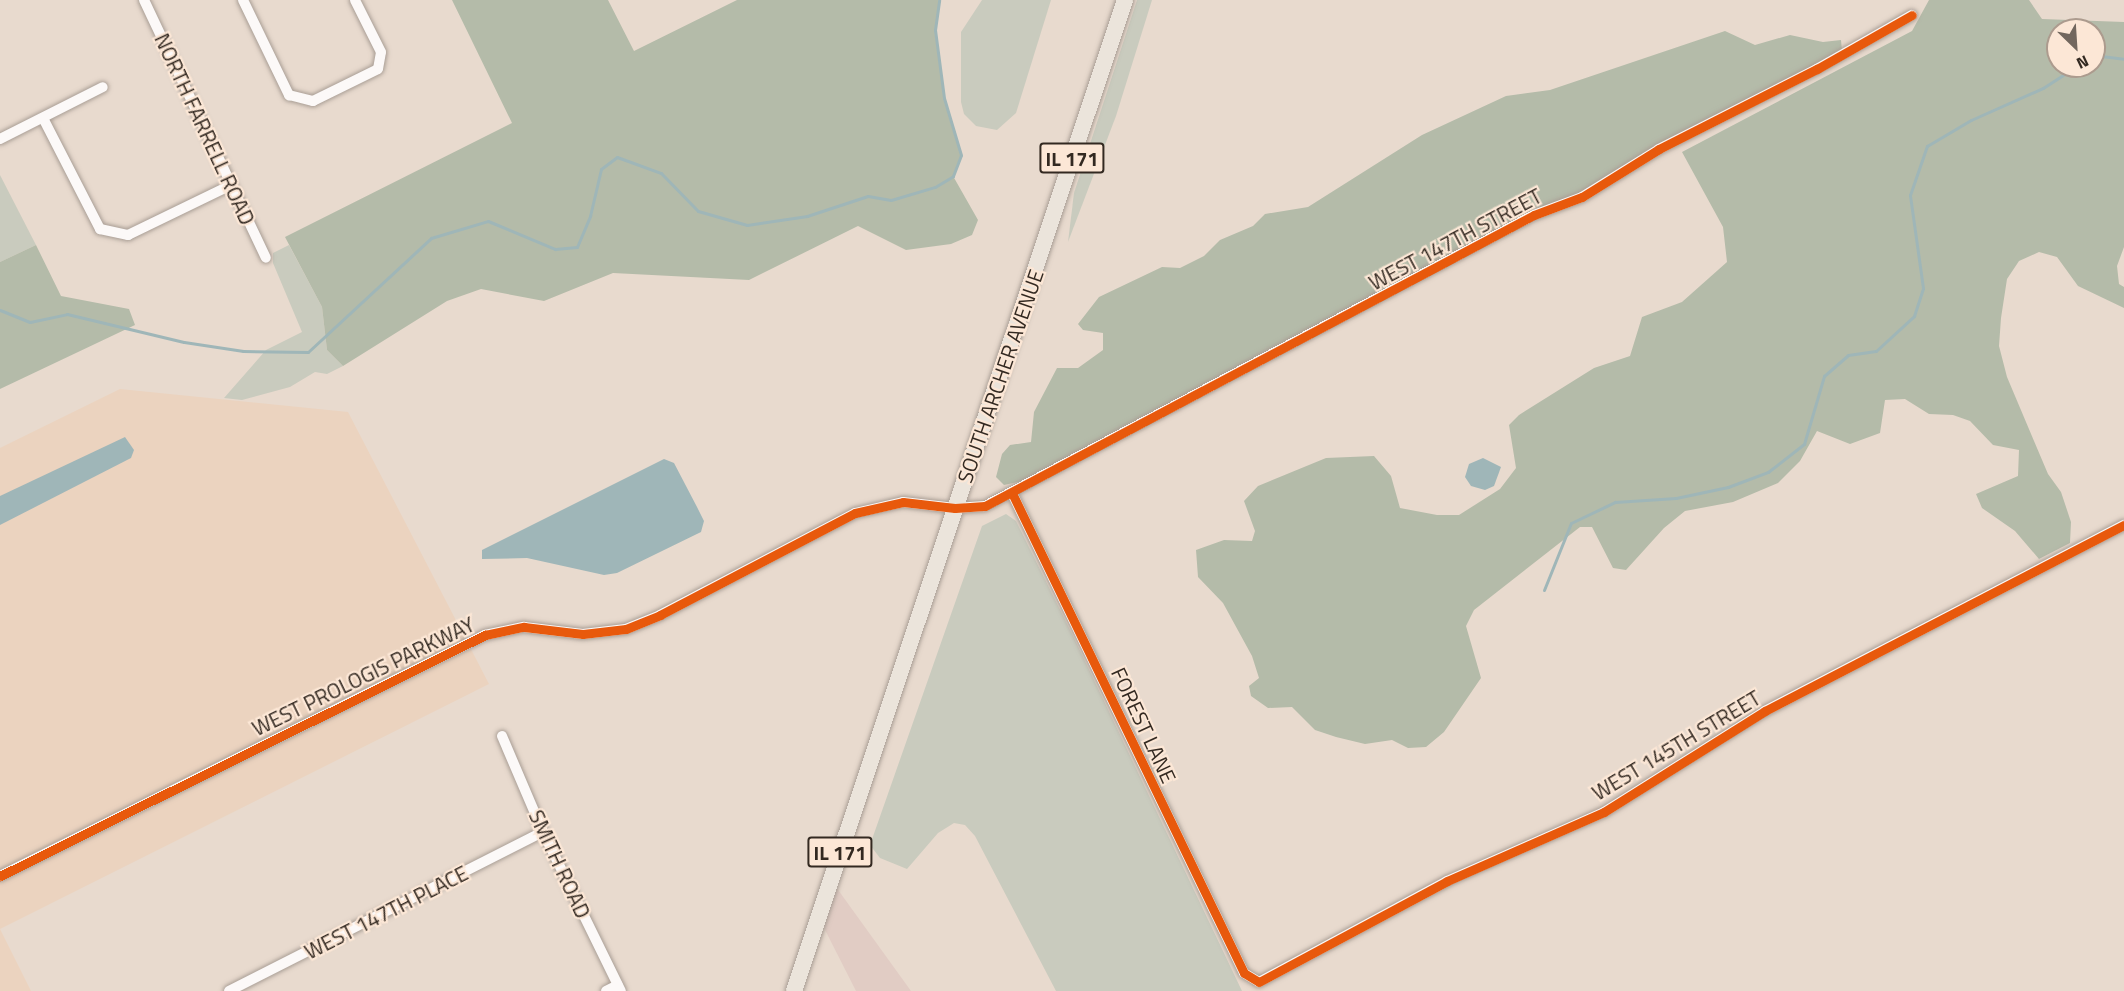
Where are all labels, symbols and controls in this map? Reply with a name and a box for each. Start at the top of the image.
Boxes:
north arrow [2046,18,2106,78]
street label: NORTH FARRELL ROAD [150,29,260,229]
text: N [2073,49,2093,76]
road number: IL 171 [1039,141,1105,175]
street label: WEST 147TH STREET [1364,183,1546,295]
street label: SOUTH ARCHER AVENUE [952,266,1048,486]
street label: WEST PROLOGIS PARKWAY [248,611,478,741]
street label: FOREST LANE [1106,663,1182,787]
street label: WEST 145TH STREET [1587,685,1765,805]
street label: SMITH ROAD [524,806,596,922]
road number: IL 171 [807,835,873,869]
street label: WEST 147TH PLACE [300,860,472,964]

